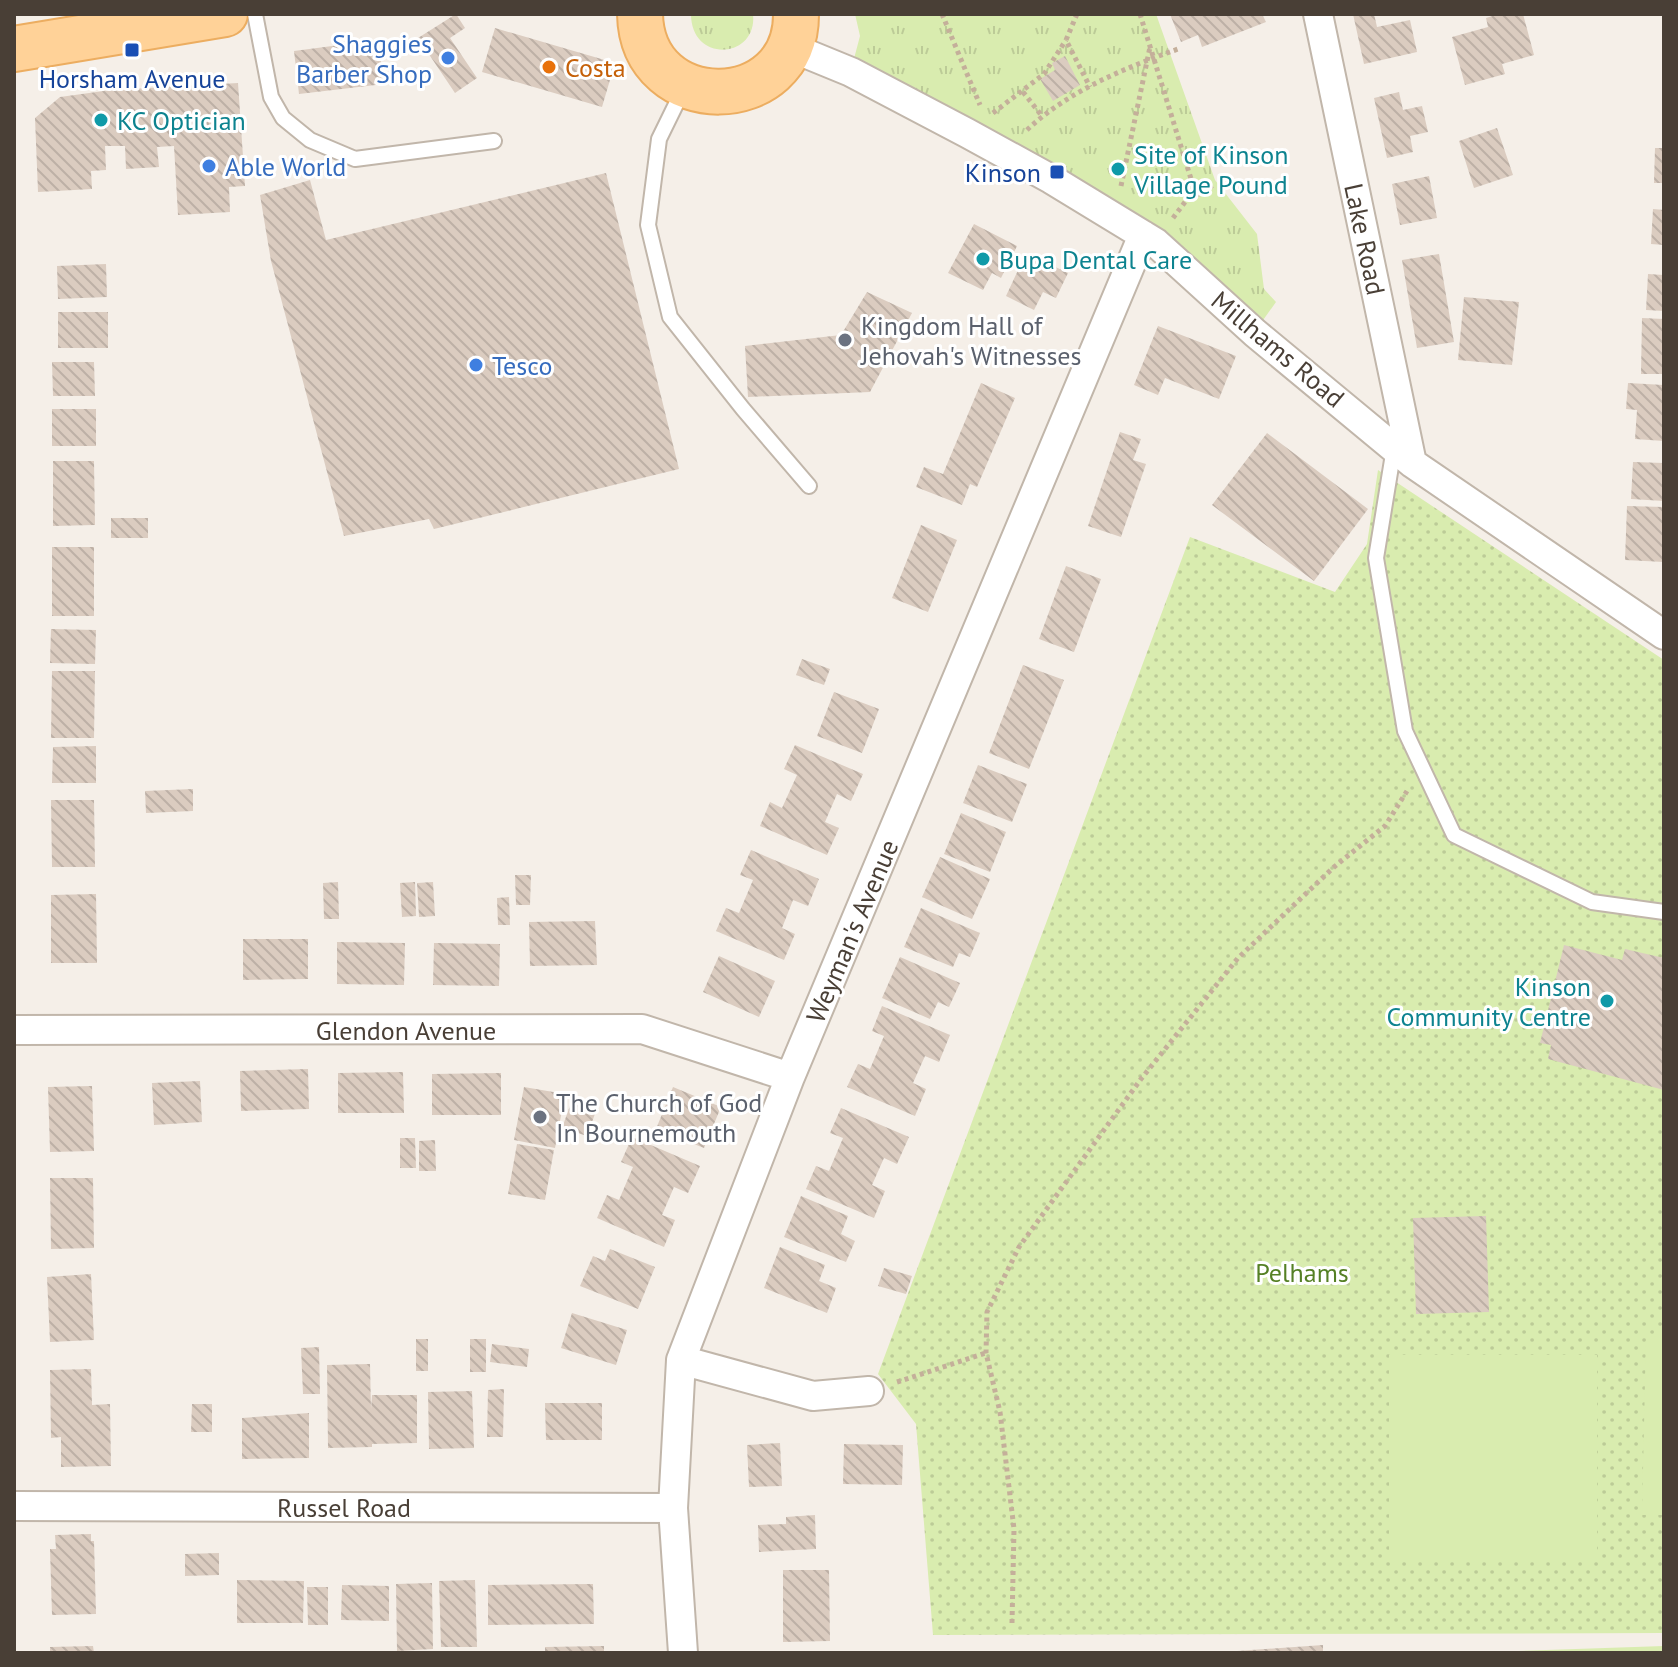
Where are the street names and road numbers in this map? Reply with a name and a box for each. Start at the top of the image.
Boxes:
street label: Lake Road [1337,180,1393,298]
street label: Millhams Road [1205,284,1351,414]
street label: Weyman's Avenue [799,834,905,1028]
street label: Glendon Avenue [316,1014,496,1047]
street label: Russel Road [277,1491,411,1524]

